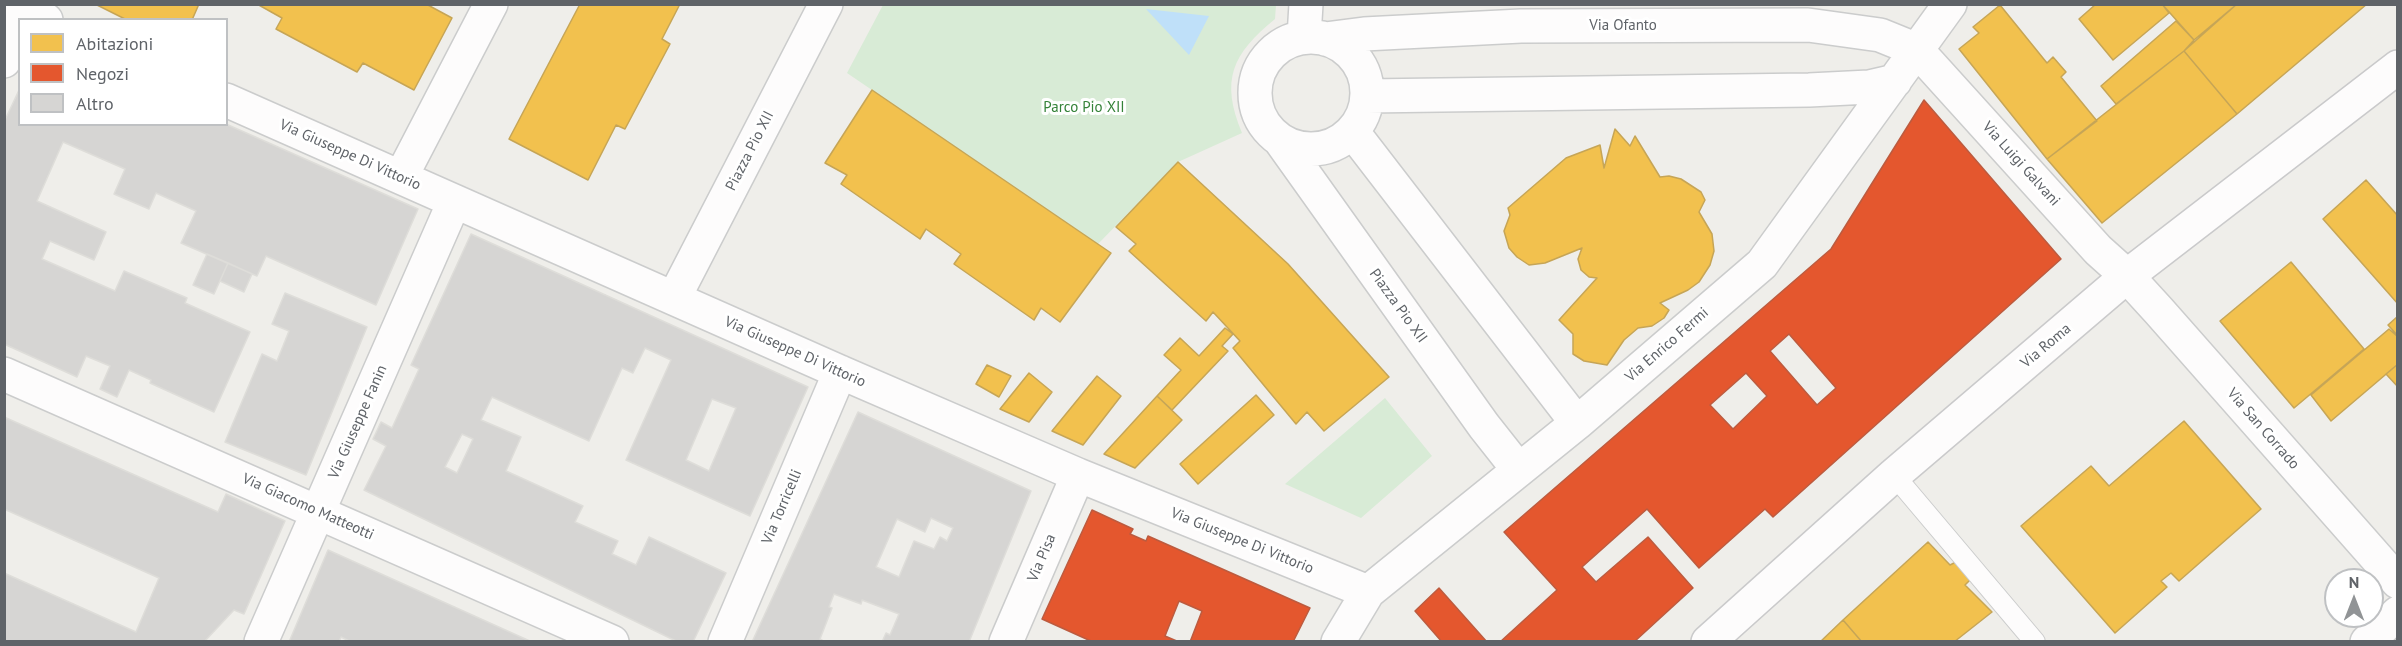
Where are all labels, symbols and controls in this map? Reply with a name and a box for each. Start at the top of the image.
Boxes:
street label: Via Ofanto [1589,17,1657,35]
legend [18,18,228,126]
text: Abitazioni [76,32,153,55]
text: Negozi [76,62,129,85]
text: Altro [76,92,114,115]
park label: Parco Pio XII [1043,99,1125,117]
street label: Piazza Pio XII [722,108,778,194]
street label: Via Giuseppe Di Vittorio [277,116,423,194]
street label: Via Luigi Galvani [1978,118,2064,210]
street label: Piazza Pio XII [1365,265,1431,347]
street label: Via Enrico Fermi [1622,304,1712,386]
street label: Via Giuseppe Di Vittorio [722,313,868,391]
street label: Via Roma [2017,320,2075,372]
street label: Via Giuseppe Fanin [325,362,391,482]
street label: Via San Corrado [2223,385,2303,473]
street label: Via Torricelli [758,467,806,547]
street label: Via Giacomo Matteotti [239,470,377,544]
street label: Via Giuseppe Di Vittorio [1168,504,1316,578]
street label: Via Pisa [1024,531,1060,585]
north arrow [2324,568,2384,628]
text: N [2349,572,2359,592]

